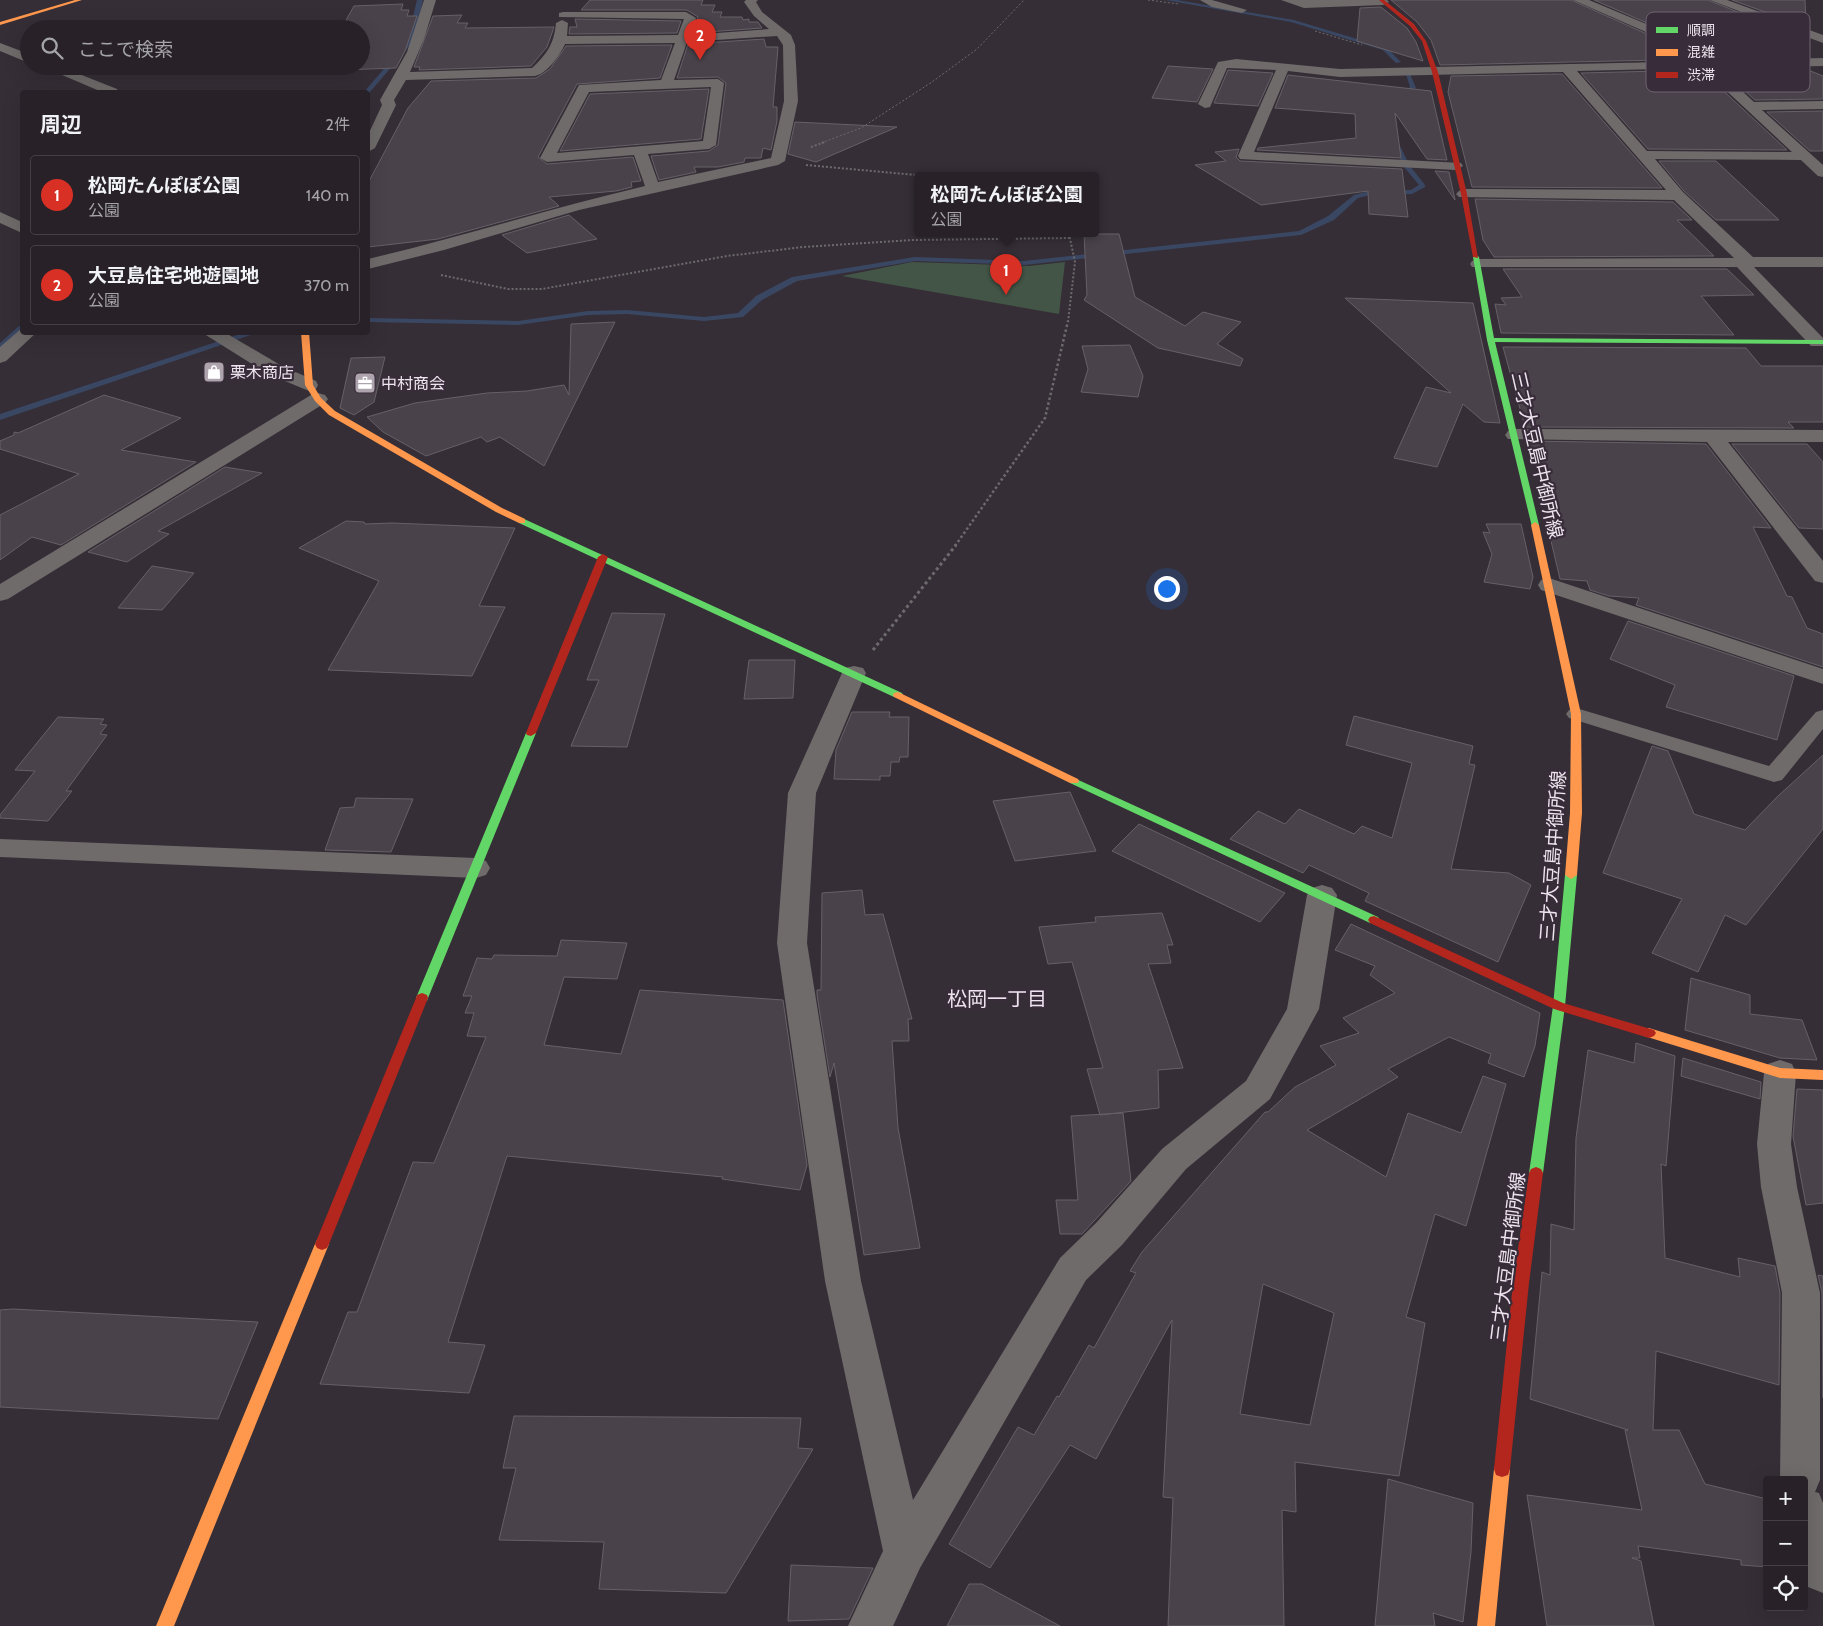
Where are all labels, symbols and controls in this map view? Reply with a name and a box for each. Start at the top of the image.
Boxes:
legend [1646,12,1810,92]
pin: 2 [684,19,716,60]
search box [20,20,370,75]
text: 順調 [1687,21,1715,39]
icon: search [38,34,66,62]
text: ここで検索 [78,38,173,61]
text: 混雑 [1687,43,1715,61]
text: 渋滞 [1687,66,1715,84]
text: 周辺 [40,112,82,137]
text: 2件 [326,115,350,134]
popup [914,172,1099,237]
text: 松岡たんぽぽ公園 [88,174,240,197]
text: 松岡たんぽぽ公園 [930,183,1083,206]
text: 1 [54,186,60,205]
text: 140 m [306,186,349,205]
text: 公園 [88,201,120,220]
text: 公園 [930,210,963,229]
pin: 1 [990,254,1022,295]
text: 大豆島住宅地遊園地 [88,264,259,287]
text: 2 [53,276,61,295]
text: 370 m [304,276,349,295]
text: 公園 [88,291,120,310]
shop icon: 栗木商店 [202,360,226,384]
place label: 栗木商店 [230,363,294,382]
street label: 三才大豆島中御所線 [1507,369,1567,541]
office icon: 中村商会 [353,371,377,395]
place label: 中村商会 [381,374,445,393]
your location [1154,576,1180,602]
street label: 三才大豆島中御所線 [1536,770,1570,942]
district label: 松岡一丁目 [947,987,1047,1011]
street label: 三才大豆島中御所線 [1486,1171,1530,1343]
map controls [1763,1476,1808,1611]
button: + [1763,1476,1808,1521]
button: − [1763,1521,1808,1566]
button: locate [1763,1566,1808,1611]

